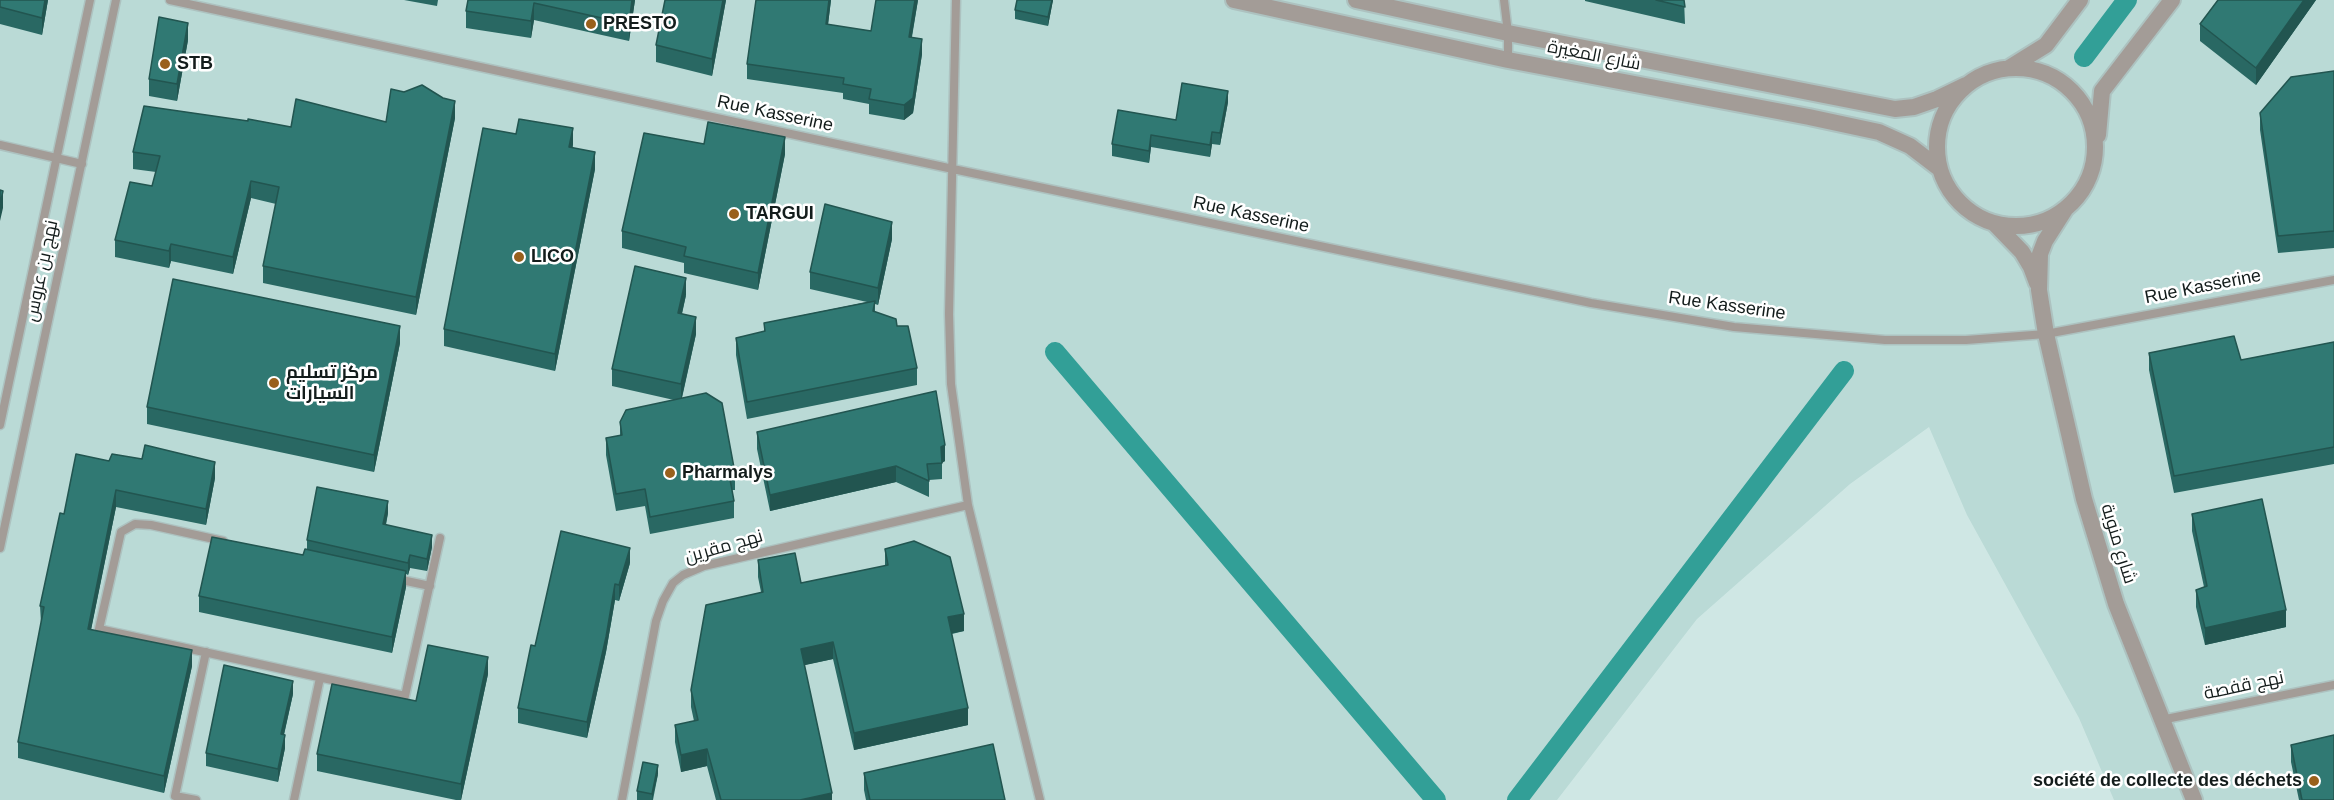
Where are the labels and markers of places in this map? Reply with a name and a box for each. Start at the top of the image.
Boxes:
place label: PRESTO [603,13,677,35]
marker: PRESTO [584,17,598,31]
place label: STB [177,53,213,75]
marker: STB [158,57,172,71]
place label: TARGUI [746,203,814,225]
marker: TARGUI [727,207,741,221]
place label: LICO [531,246,574,268]
marker: LICO [512,250,526,264]
place label: مركز تسليم السيارات [286,362,378,404]
marker: مركز تسليم السيارات [267,376,281,390]
place label: Pharmalys [682,462,773,484]
marker: Pharmalys [663,466,677,480]
place label: société de collecte des déchets [2033,770,2302,792]
marker: société de collecte des déchets [2307,774,2321,788]

